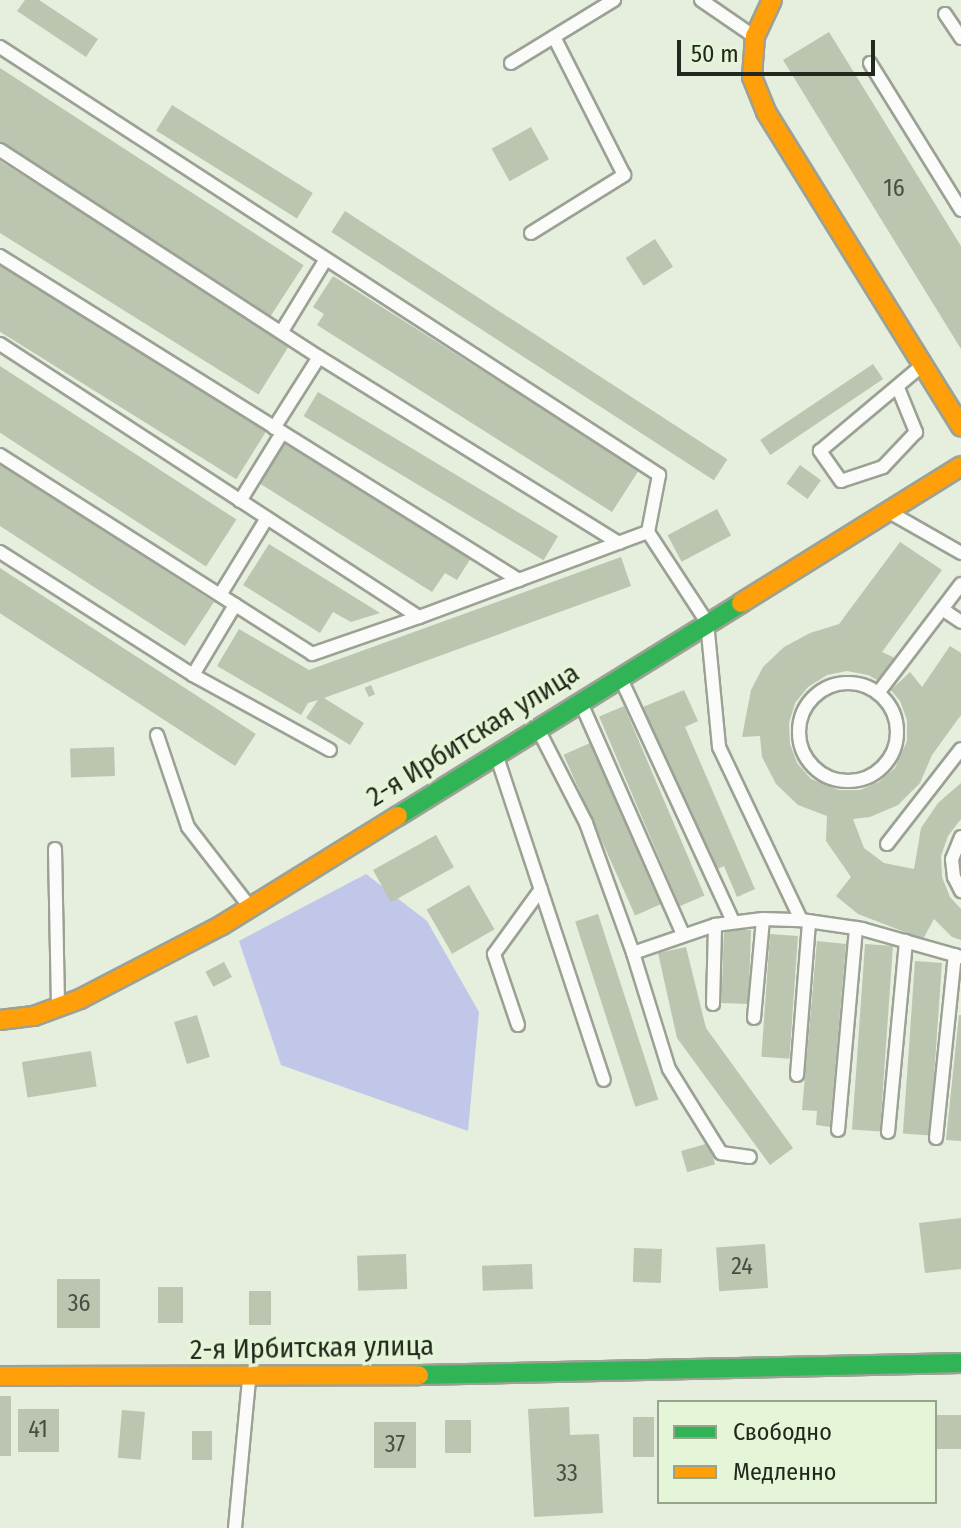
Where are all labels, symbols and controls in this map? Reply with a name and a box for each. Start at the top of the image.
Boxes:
scale bar [681,24,879,74]
text: 50 m [691,40,739,68]
house number: 16 [883,175,905,203]
street label: 2-я Ирбитская улица [361,656,585,814]
house number: 24 [731,1253,753,1281]
house number: 36 [68,1290,90,1318]
street label: 2-я Ирбитская улица [190,1329,434,1367]
legend [657,1400,937,1504]
house number: 41 [28,1416,48,1444]
text: Свободно [733,1418,832,1446]
house number: 37 [385,1431,405,1459]
text: Медленно [733,1458,836,1486]
house number: 33 [556,1460,578,1488]

